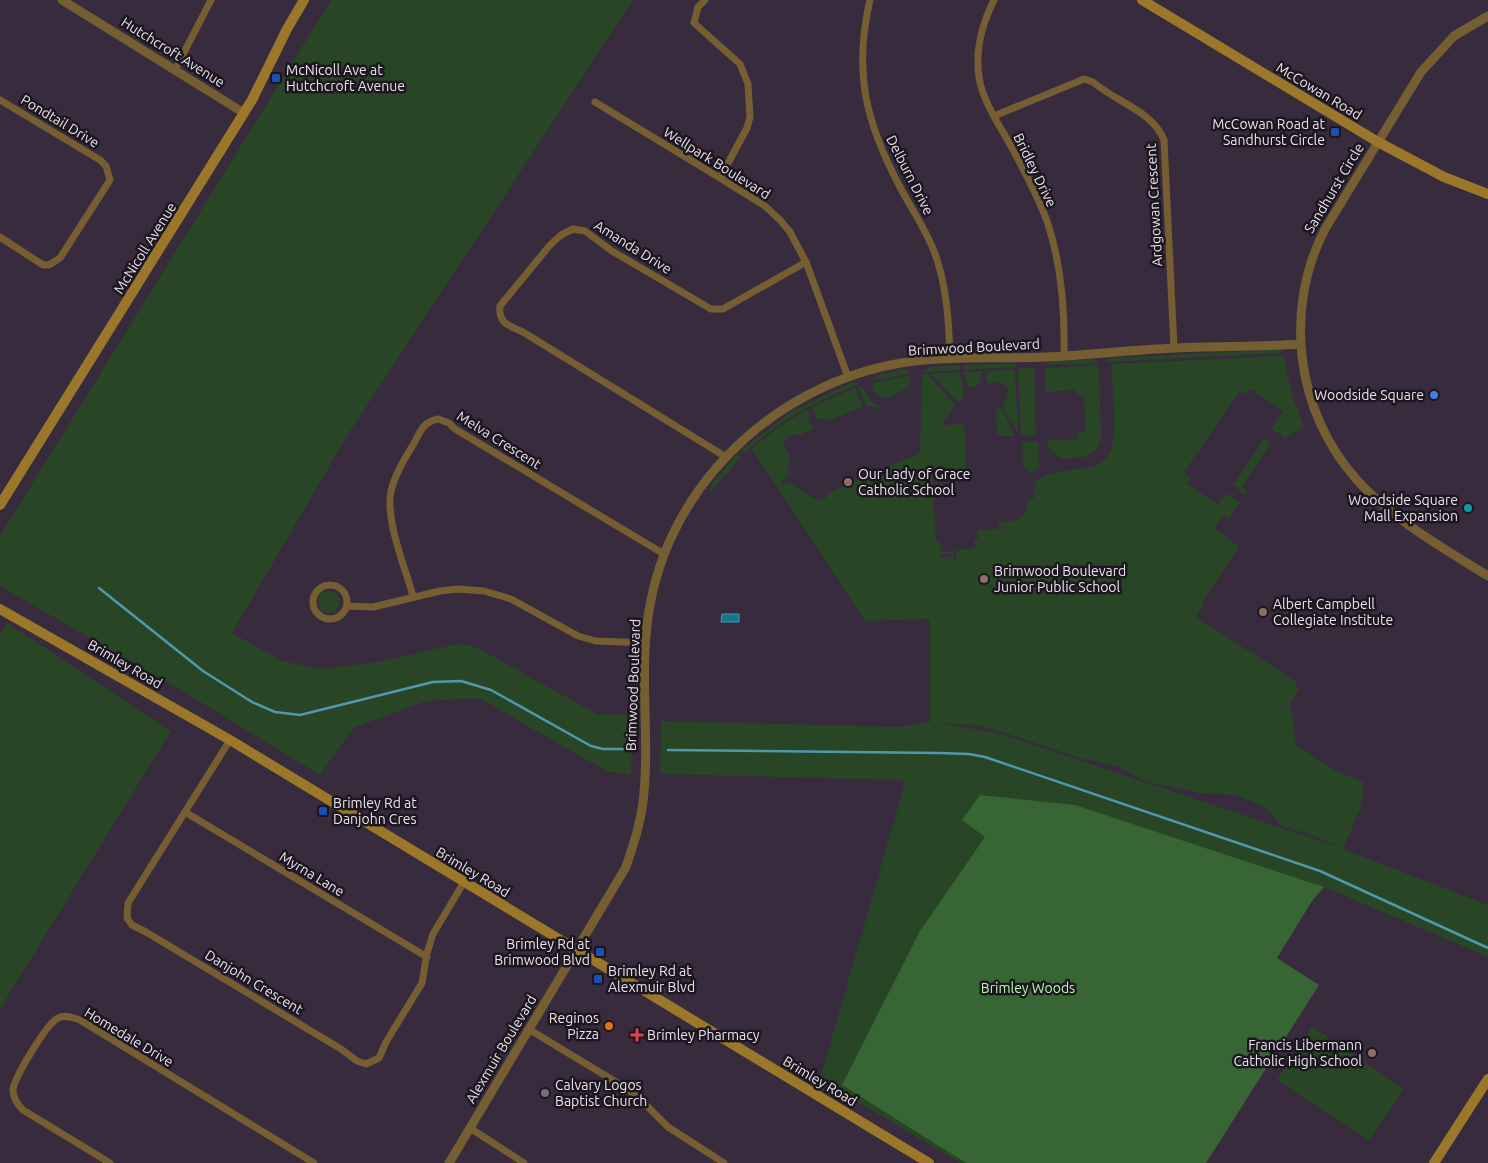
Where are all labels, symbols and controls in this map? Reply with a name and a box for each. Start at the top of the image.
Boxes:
street label: Hutchcroft Avenue [118,14,228,90]
street label: McCowan Road [1273,59,1365,123]
place label: McNicoll Ave at Hutchcroft Avenue [286,62,405,94]
marker: McNicoll Ave at Hutchcroft Avenue [270,72,282,84]
street label: Pondtail Drive [18,91,102,151]
place label: McCowan Road at Sandhurst Circle [1212,116,1325,148]
street label: Wellpark Boulevard [661,124,773,202]
marker: McCowan Road at Sandhurst Circle [1329,126,1341,138]
street label: Bridley Drive [1010,130,1060,210]
street label: Delburn Drive [883,133,937,217]
street label: Sandhurst Circle [1301,140,1367,236]
street label: Ardgowan Crescent [1143,142,1165,267]
street label: McNicoll Avenue [111,199,179,297]
street label: Amanda Drive [591,217,675,277]
street label: Brimwood Boulevard [908,336,1040,358]
place label: Woodside Square [1314,387,1424,403]
marker: Woodside Square [1428,389,1440,401]
street label: Melva Crescent [454,408,544,473]
place label: Our Lady of Grace Catholic School [858,466,971,498]
marker: Our Lady of Grace Catholic School [842,476,854,488]
place label: Woodside Square Mall Expansion [1348,492,1458,524]
marker: Woodside Square Mall Expansion [1462,502,1474,514]
place label: Brimwood Boulevard Junior Public School [994,563,1126,595]
marker: Brimwood Boulevard Junior Public School [978,573,990,585]
place label: Albert Campbell Collegiate Institute [1273,596,1393,628]
marker: Albert Campbell Collegiate Institute [1257,606,1269,618]
street label: Brimwood Boulevard [623,619,643,751]
street label: Brimley Road [85,636,165,692]
place label: Brimley Rd at Danjohn Cres [333,795,417,827]
marker: Brimley Rd at Danjohn Cres [317,805,329,817]
street label: Brimley Road [433,844,513,900]
street label: Myrna Lane [277,848,347,900]
place label: Brimley Rd at Brimwood Blvd [494,936,590,968]
street label: Danjohn Crescent [202,946,306,1018]
marker: Brimley Rd at Brimwood Blvd [594,946,606,958]
place label: Brimley Rd at Alexmuir Blvd [608,963,695,995]
marker: Brimley Rd at Alexmuir Blvd [592,973,604,985]
park label: Brimley Woods [981,980,1075,996]
street label: Alexmuir Boulevard [462,992,540,1106]
street label: Homedale Drive [82,1004,176,1070]
place label: Reginos Pizza [549,1010,599,1042]
marker: Reginos Pizza [603,1020,615,1032]
place label: Brimley Pharmacy [647,1027,760,1043]
marker: Brimley Pharmacy [631,1029,643,1041]
place label: Francis Libermann Catholic High School [1233,1037,1362,1069]
marker: Francis Libermann Catholic High School [1366,1047,1378,1059]
street label: Brimley Road [780,1053,860,1109]
place label: Calvary Logos Baptist Church [555,1077,647,1109]
marker: Calvary Logos Baptist Church [539,1087,551,1099]

